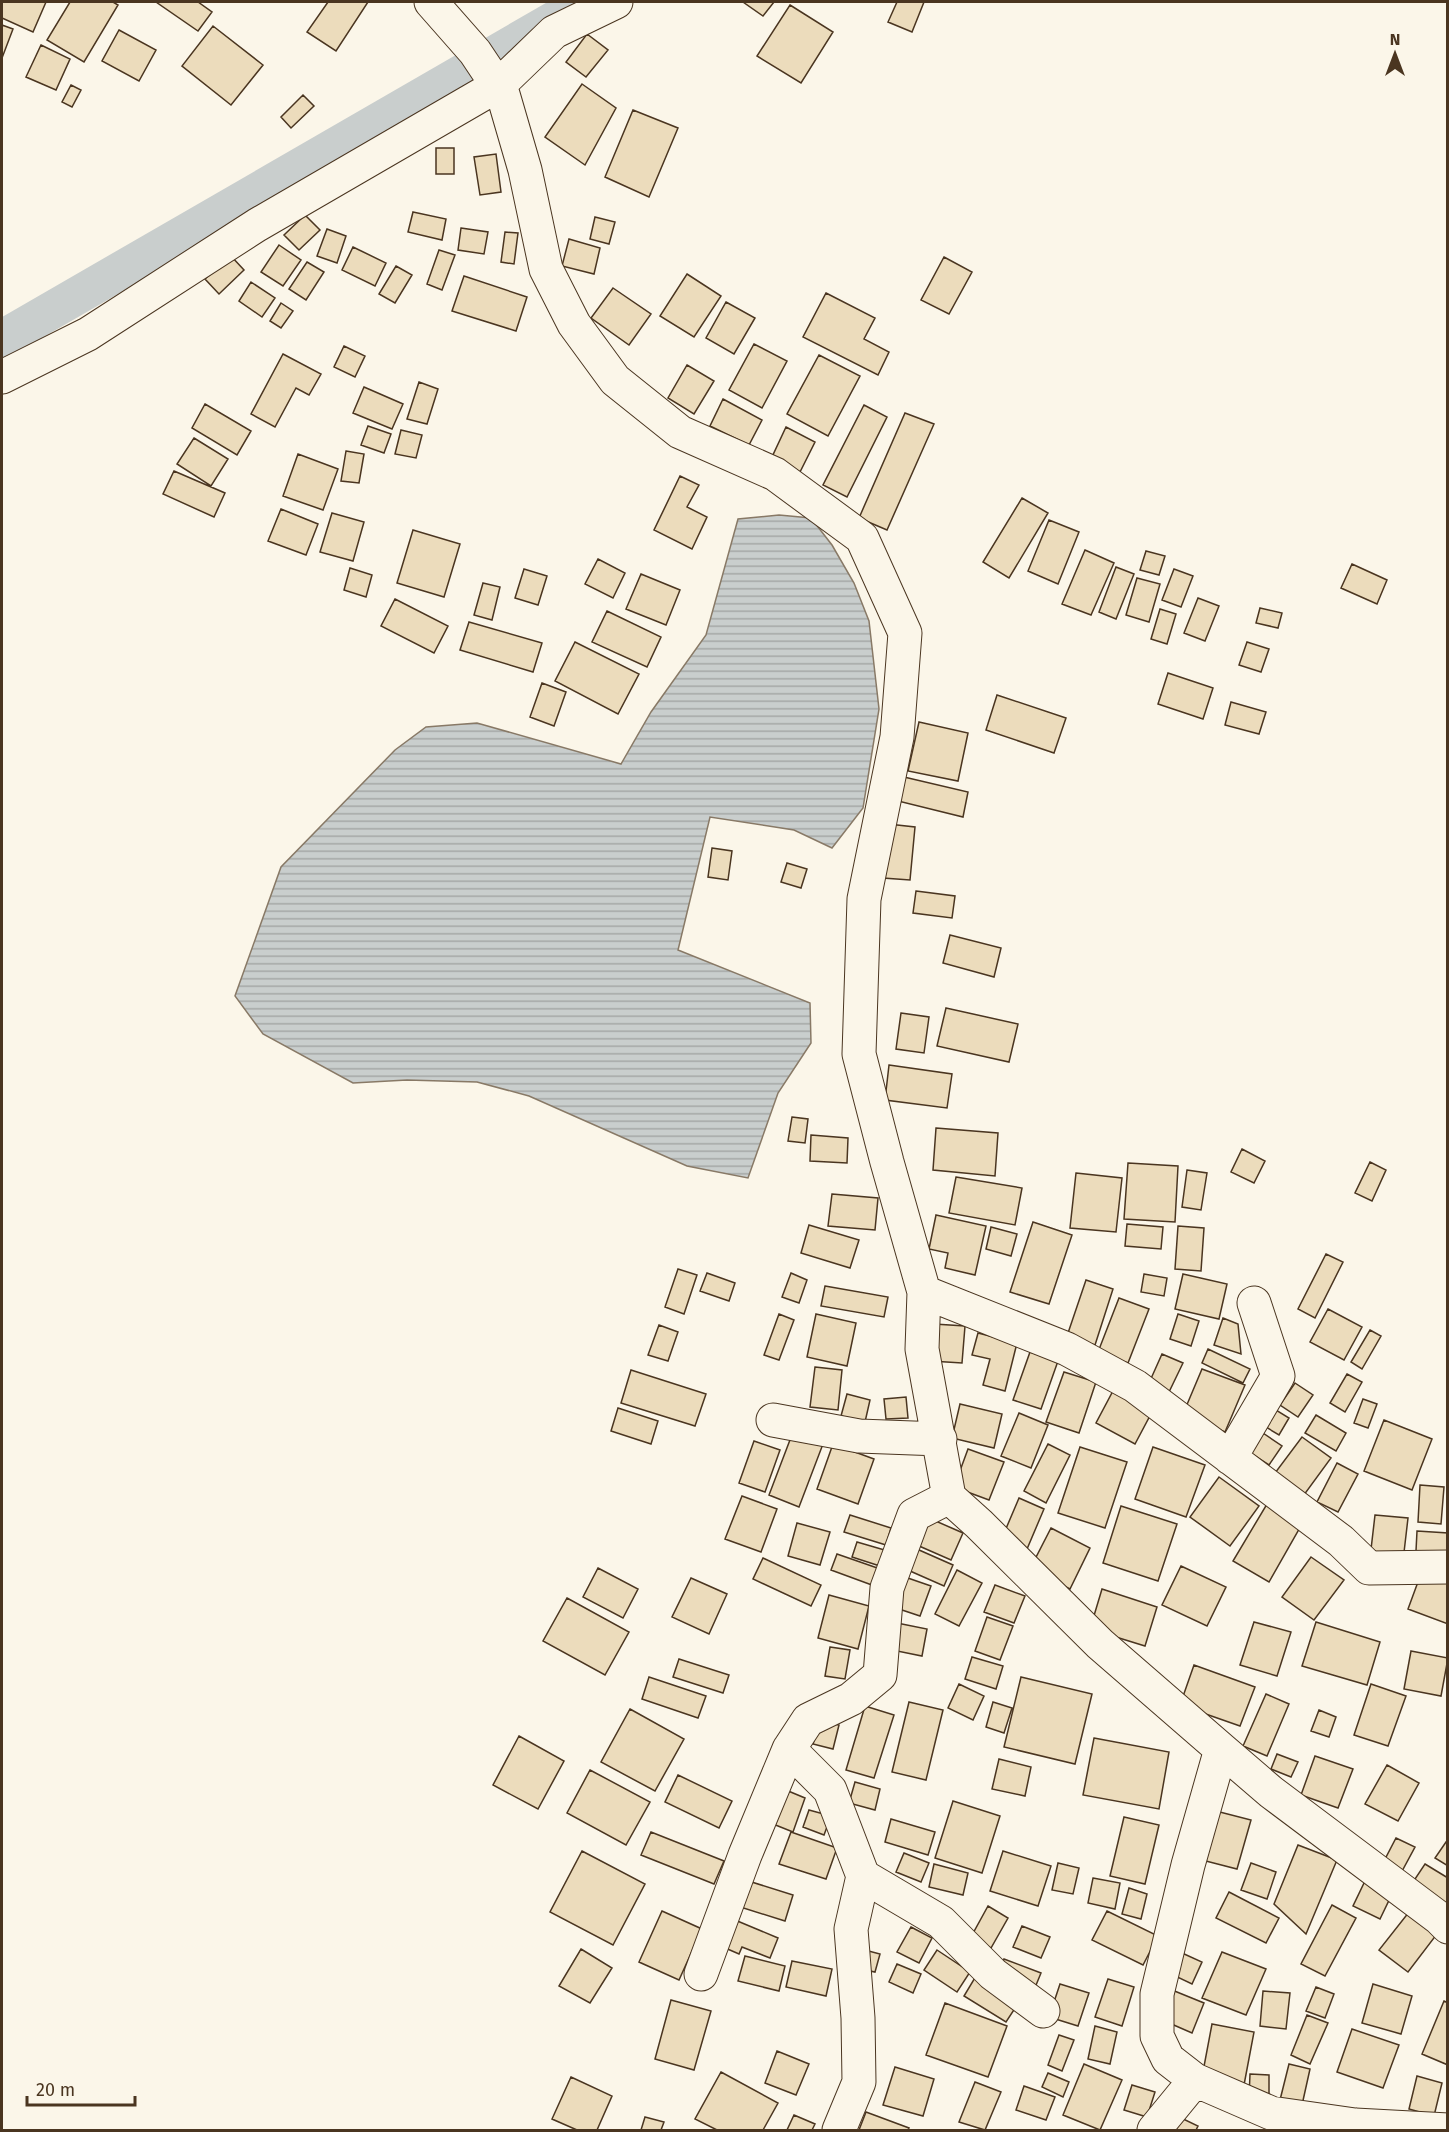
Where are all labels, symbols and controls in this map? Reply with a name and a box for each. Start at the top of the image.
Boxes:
north arrow [1365,24,1425,84]
text: N [1390,30,1400,49]
scale bar [27,2069,135,2107]
text: 20 m [36,2079,75,2101]

